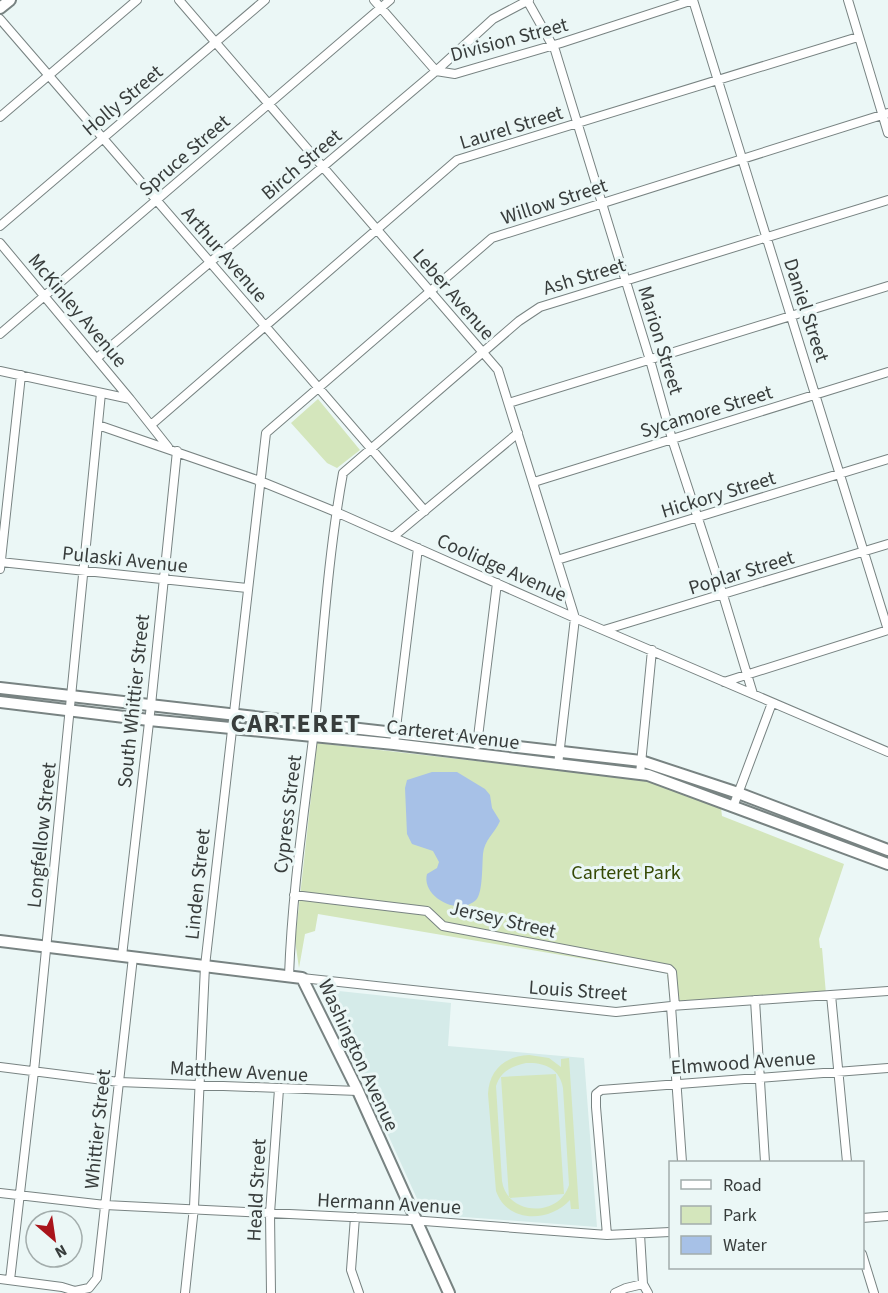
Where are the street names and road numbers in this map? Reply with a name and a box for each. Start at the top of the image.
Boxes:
street label: Division Street [447,11,571,69]
street label: Holly Street [76,59,169,143]
street label: Laurel Street [456,99,567,157]
street label: Spruce Street [133,108,236,203]
street label: Birch Street [255,123,348,207]
street label: Willow Street [498,172,611,232]
street label: Arthur Avenue [175,201,274,309]
street label: Leber Avenue [406,243,501,347]
street label: McKinley Avenue [21,248,133,374]
street label: Ash Street [540,251,629,303]
street label: Daniel Street [776,255,836,366]
street label: Marion Street [630,282,690,398]
street label: Sycamore Street [637,378,776,445]
street label: Hickory Street [658,464,779,526]
street label: Coolidge Avenue [432,527,571,609]
street label: Pulaski Avenue [61,539,189,581]
street label: Poplar Street [685,544,798,602]
street label: South Whittier Street [111,613,157,789]
street label: Carteret Avenue [385,713,521,757]
street label: Cypress Street [267,753,309,875]
street label: Longfellow Street [20,761,64,909]
street label: Linden Street [178,827,218,941]
street label: Jersey Street [447,894,559,946]
street label: Louis Street [528,974,628,1008]
street label: Washington Avenue [311,975,406,1136]
street label: Elmwood Avenue [670,1044,816,1082]
street label: Matthew Avenue [169,1054,309,1090]
street label: Whittier Street [78,1067,118,1191]
street label: Heald Street [240,1138,274,1242]
street label: Hermann Avenue [316,1186,462,1222]

